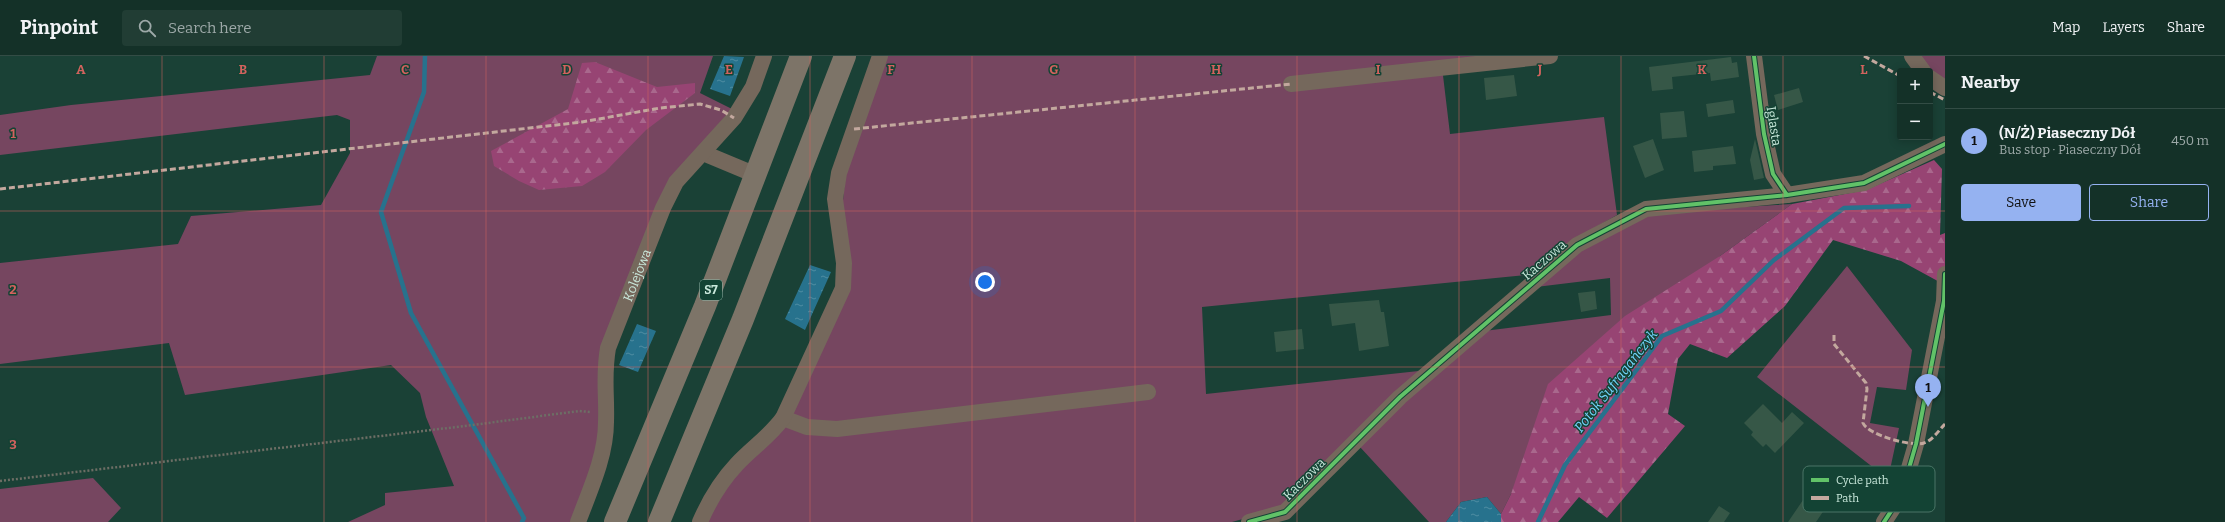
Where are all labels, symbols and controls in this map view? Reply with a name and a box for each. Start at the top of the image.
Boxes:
search box [122,10,402,46]
text: Pinpoint [20,16,98,39]
icon: search [136,17,158,39]
text: Search here [168,19,251,37]
text: Map [2052,19,2080,36]
text: Layers [2102,19,2145,36]
text: Share [2167,19,2205,36]
text: A [76,62,86,77]
text: B [239,62,247,77]
text: C [401,62,409,77]
text: D [562,62,572,77]
text: E [725,62,733,77]
text: F [887,62,895,77]
text: G [1049,62,1059,77]
text: H [1211,62,1221,77]
text: I [1376,62,1381,77]
text: J [1537,62,1543,77]
text: K [1697,62,1707,77]
text: L [1860,62,1868,77]
map controls [1897,68,1933,140]
button: + [1897,68,1933,104]
text: Nearby [1961,72,2020,93]
button: − [1897,104,1933,140]
street label: Iglasta [1763,105,1785,147]
text: (N/Ż) Piaseczny Dół [1999,124,2136,142]
text: 1 [10,126,16,141]
text: 1 [1971,133,1977,148]
text: 450 m [2171,133,2209,148]
text: Bus stop · Piaseczny Dół [1999,142,2141,157]
button: Save [1961,184,2081,221]
button: Share [2089,184,2209,221]
street label: Kaczowa [1519,237,1569,283]
street label: Kolejowa [620,247,654,303]
your location [975,272,995,292]
road number: S7 [700,280,722,300]
text: 2 [9,282,17,297]
water label: Potok Sufragańczyk [1571,326,1662,436]
pin: 1 [1915,374,1941,407]
text: 3 [9,437,17,452]
street label: Kaczowa [1280,455,1328,503]
legend [1803,466,1935,512]
text: Cycle path [1836,474,1889,487]
text: Path [1836,492,1859,505]

